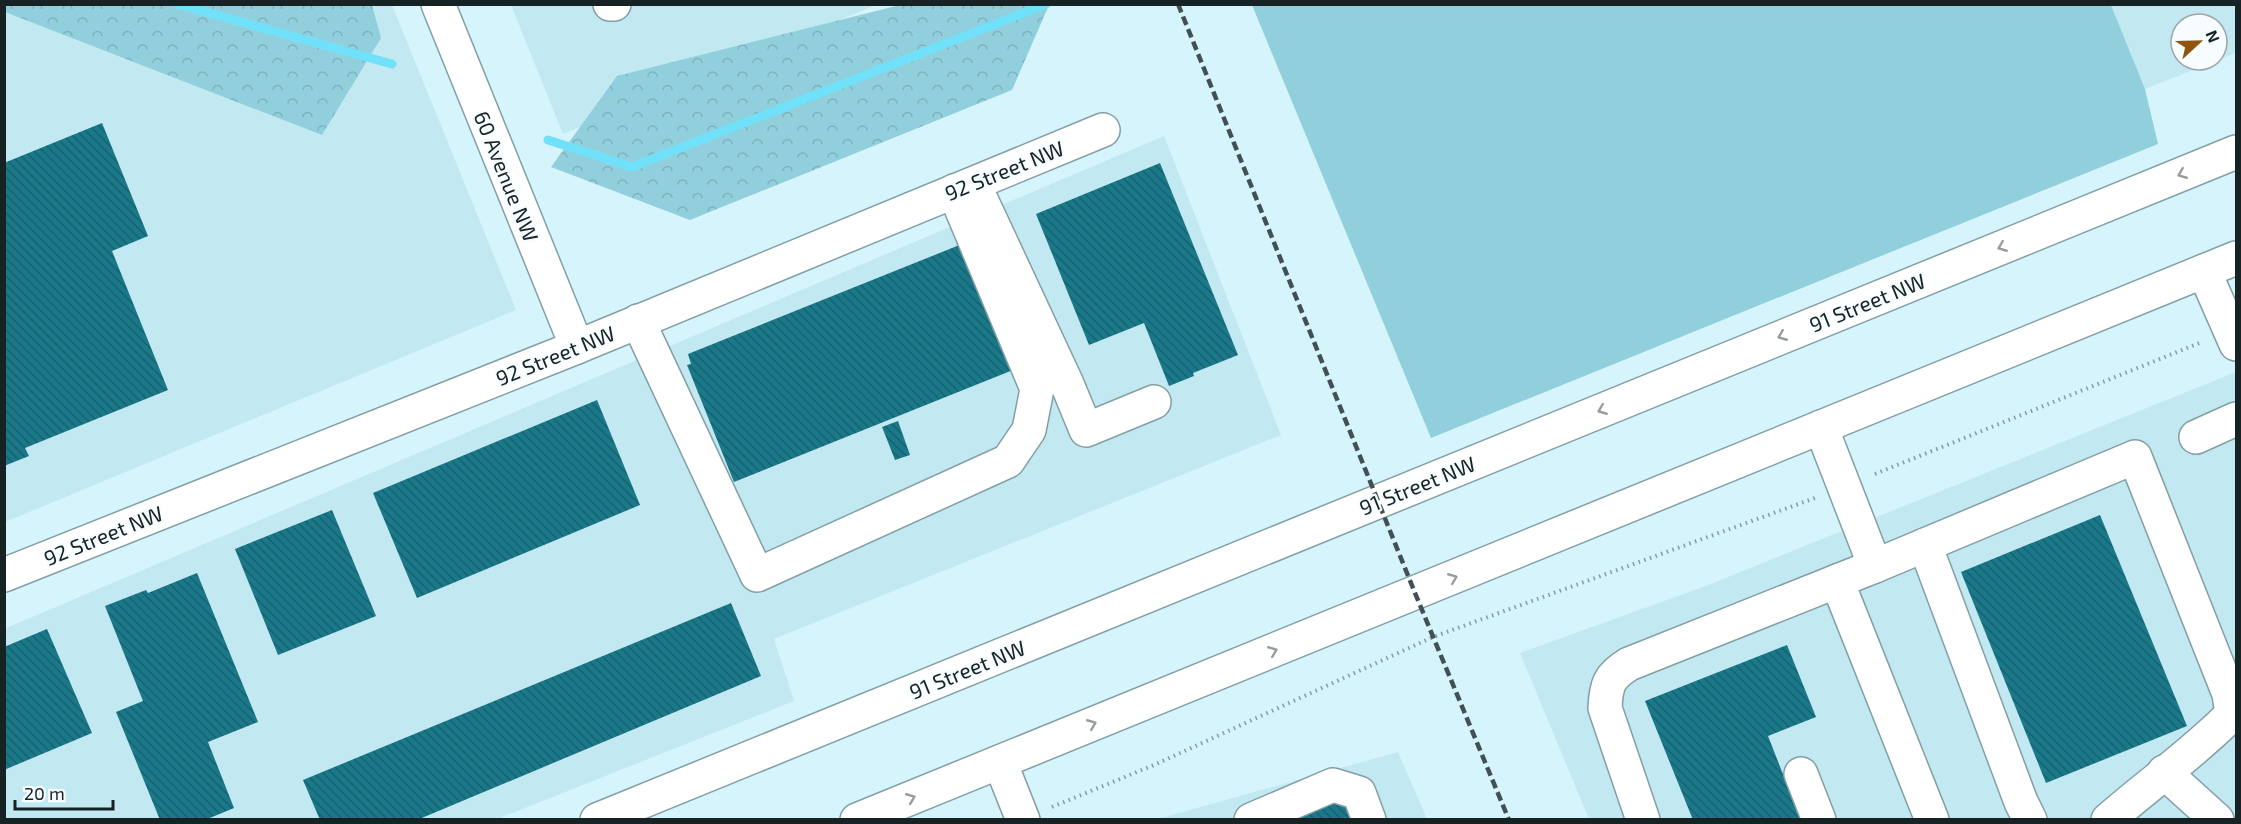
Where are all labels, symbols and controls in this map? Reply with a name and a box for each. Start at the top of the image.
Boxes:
north arrow [2169,12,2229,72]
text: N [2202,27,2224,45]
street label: 60 Avenue NW [469,107,545,245]
street label: 92 Street NW [941,135,1067,205]
one-way arrow [2178,167,2189,179]
one-way arrow [1997,240,2008,252]
street label: 91 Street NW [1805,267,1929,337]
street label: 92 Street NW [492,320,618,390]
one-way arrow [1777,329,1788,341]
one-way arrow [1597,403,1608,415]
street label: 91 Street NW [1355,450,1479,520]
street label: 92 Street NW [40,500,166,570]
one-way arrow [1447,573,1458,585]
street label: 91 Street NW [905,634,1029,704]
one-way arrow [1266,646,1277,658]
one-way arrow [1086,719,1097,731]
scale bar [15,773,112,811]
text: 20 m [24,782,65,804]
one-way arrow [906,792,916,805]

